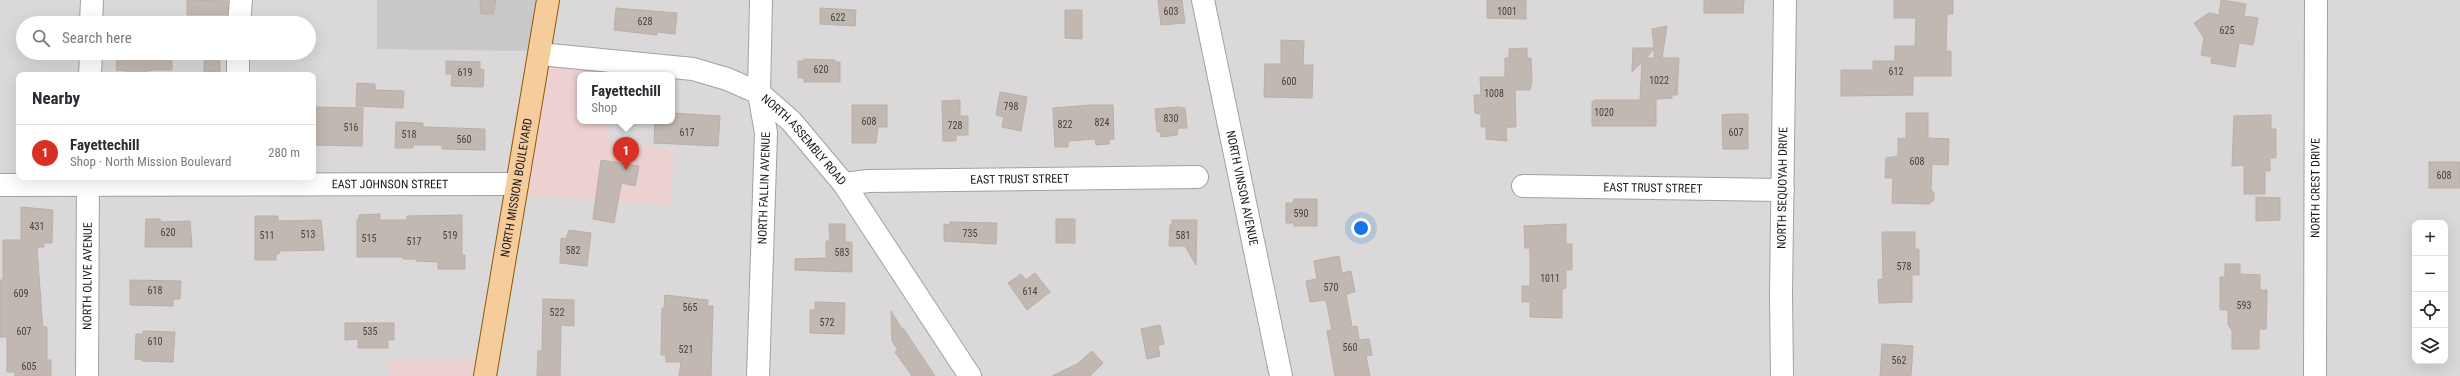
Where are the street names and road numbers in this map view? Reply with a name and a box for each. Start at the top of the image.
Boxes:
street label: NORTH ASSEMBLY ROAD [759,91,849,188]
street label: NORTH MISSION BOULEVARD [498,117,535,258]
street label: NORTH SEQUOYAH DRIVE [1775,127,1790,249]
street label: NORTH VINSON AVENUE [1223,129,1261,247]
street label: NORTH FALLIN AVENUE [755,132,773,245]
street label: NORTH CREST DRIVE [2308,138,2323,238]
street label: EAST TRUST STREET [970,172,1070,187]
street label: EAST JOHNSON STREET [332,177,448,191]
street label: EAST TRUST STREET [1603,180,1703,196]
street label: NORTH OLIVE AVENUE [80,222,95,330]

